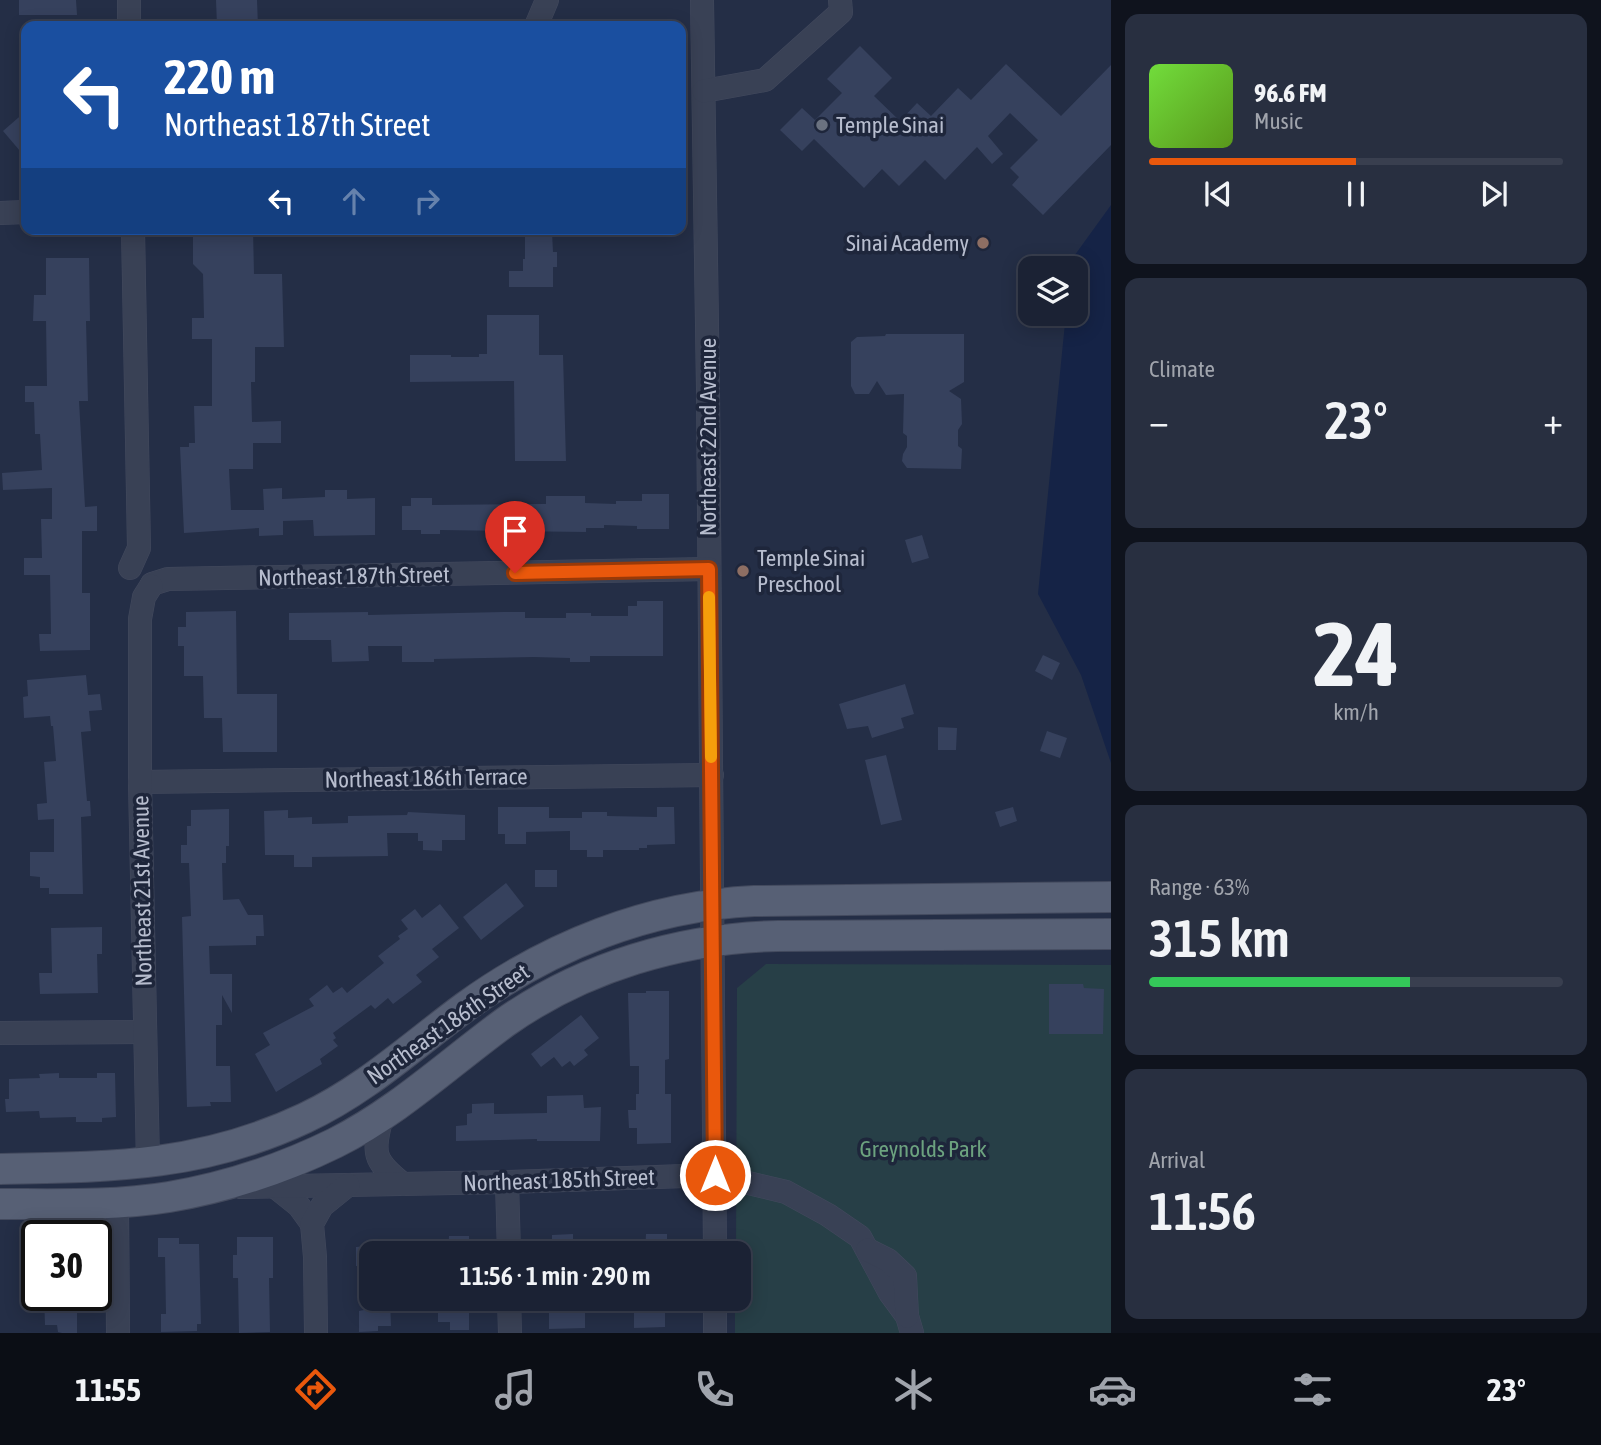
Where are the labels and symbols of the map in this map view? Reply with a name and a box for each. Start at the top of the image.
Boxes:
place label: Temple Sinai [836,112,944,138]
marker: Temple Sinai [814,117,830,133]
place label: Sinai Academy [846,230,969,256]
marker: Sinai Academy [975,235,991,251]
street label: Northeast 22nd Avenue [695,338,721,536]
pin [485,501,545,573]
place label: Temple Sinai Preschool [757,545,865,597]
street label: Northeast 187th Street [258,561,450,591]
marker: Temple Sinai Preschool [735,563,751,579]
street label: Northeast 186th Terrace [324,763,528,793]
street label: Northeast 21st Avenue [127,795,157,987]
street label: Northeast 186th Street [362,958,534,1090]
park label: Greynolds Park [859,1136,987,1162]
position arrow [678,1138,752,1212]
street label: Northeast 185th Street [463,1164,655,1196]
speed limit sign: 30 [21,1220,112,1311]

